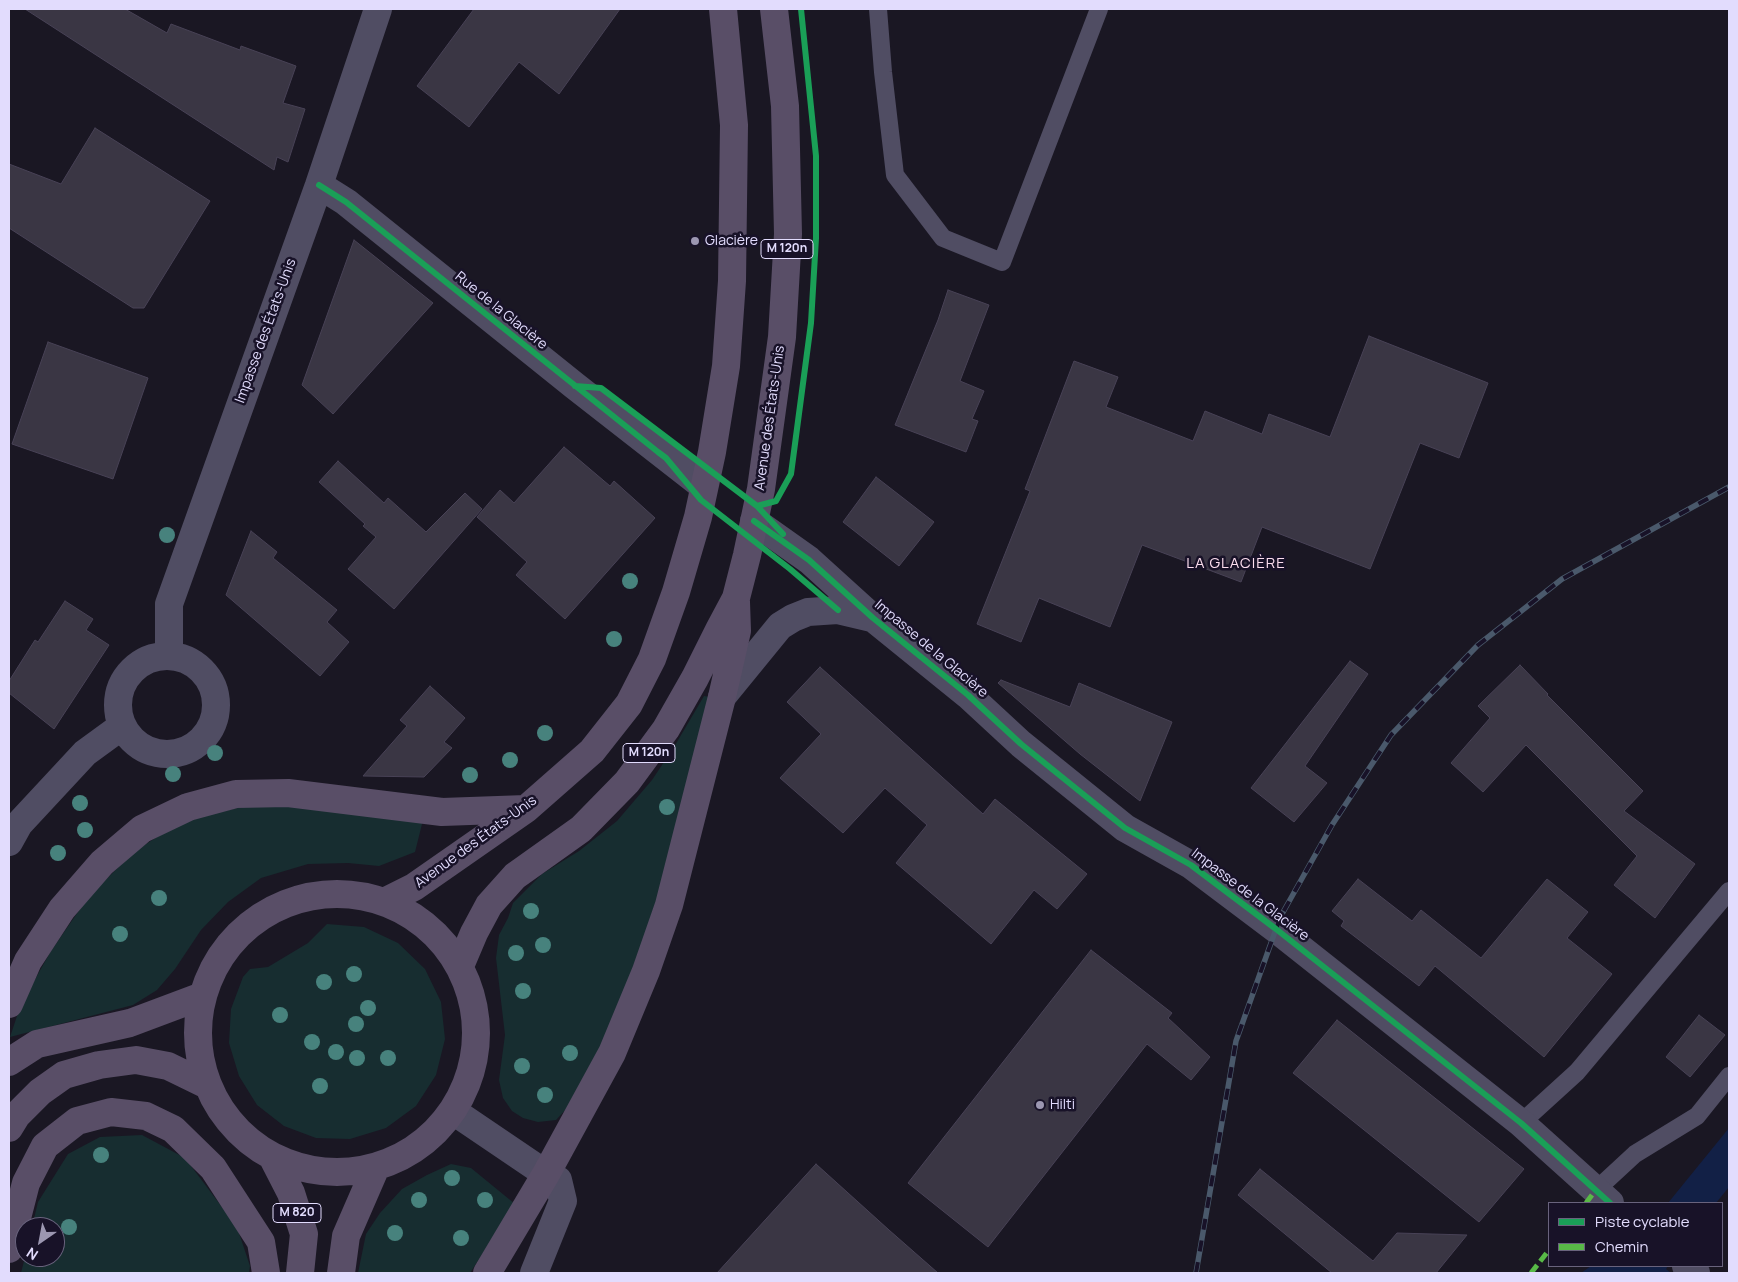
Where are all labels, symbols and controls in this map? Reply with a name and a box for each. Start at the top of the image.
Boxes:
place label: Glacière [705,233,758,249]
marker: Glacière [689,235,701,247]
road number: M 120n [761,240,813,258]
street label: Impasse des États-Unis [232,256,300,406]
street label: Rue de la Glacière [451,269,551,353]
street label: Avenue des États-Unis [751,344,789,492]
district label: LA GLACIÈRE [1185,555,1287,573]
street label: Impasse de la Glacière [871,597,991,701]
road number: M 120n [623,744,675,762]
street label: Avenue des États-Unis [412,792,540,892]
street label: Impasse de la Glacière [1188,845,1312,945]
place label: Hilti [1050,1097,1075,1113]
marker: Hilti [1034,1099,1046,1111]
legend [1548,1202,1723,1267]
road number: M 820 [273,1204,321,1222]
text: Piste cyclable [1595,1211,1690,1232]
north arrow [15,1217,65,1267]
text: Chemin [1595,1236,1648,1257]
text: N [23,1243,41,1265]

